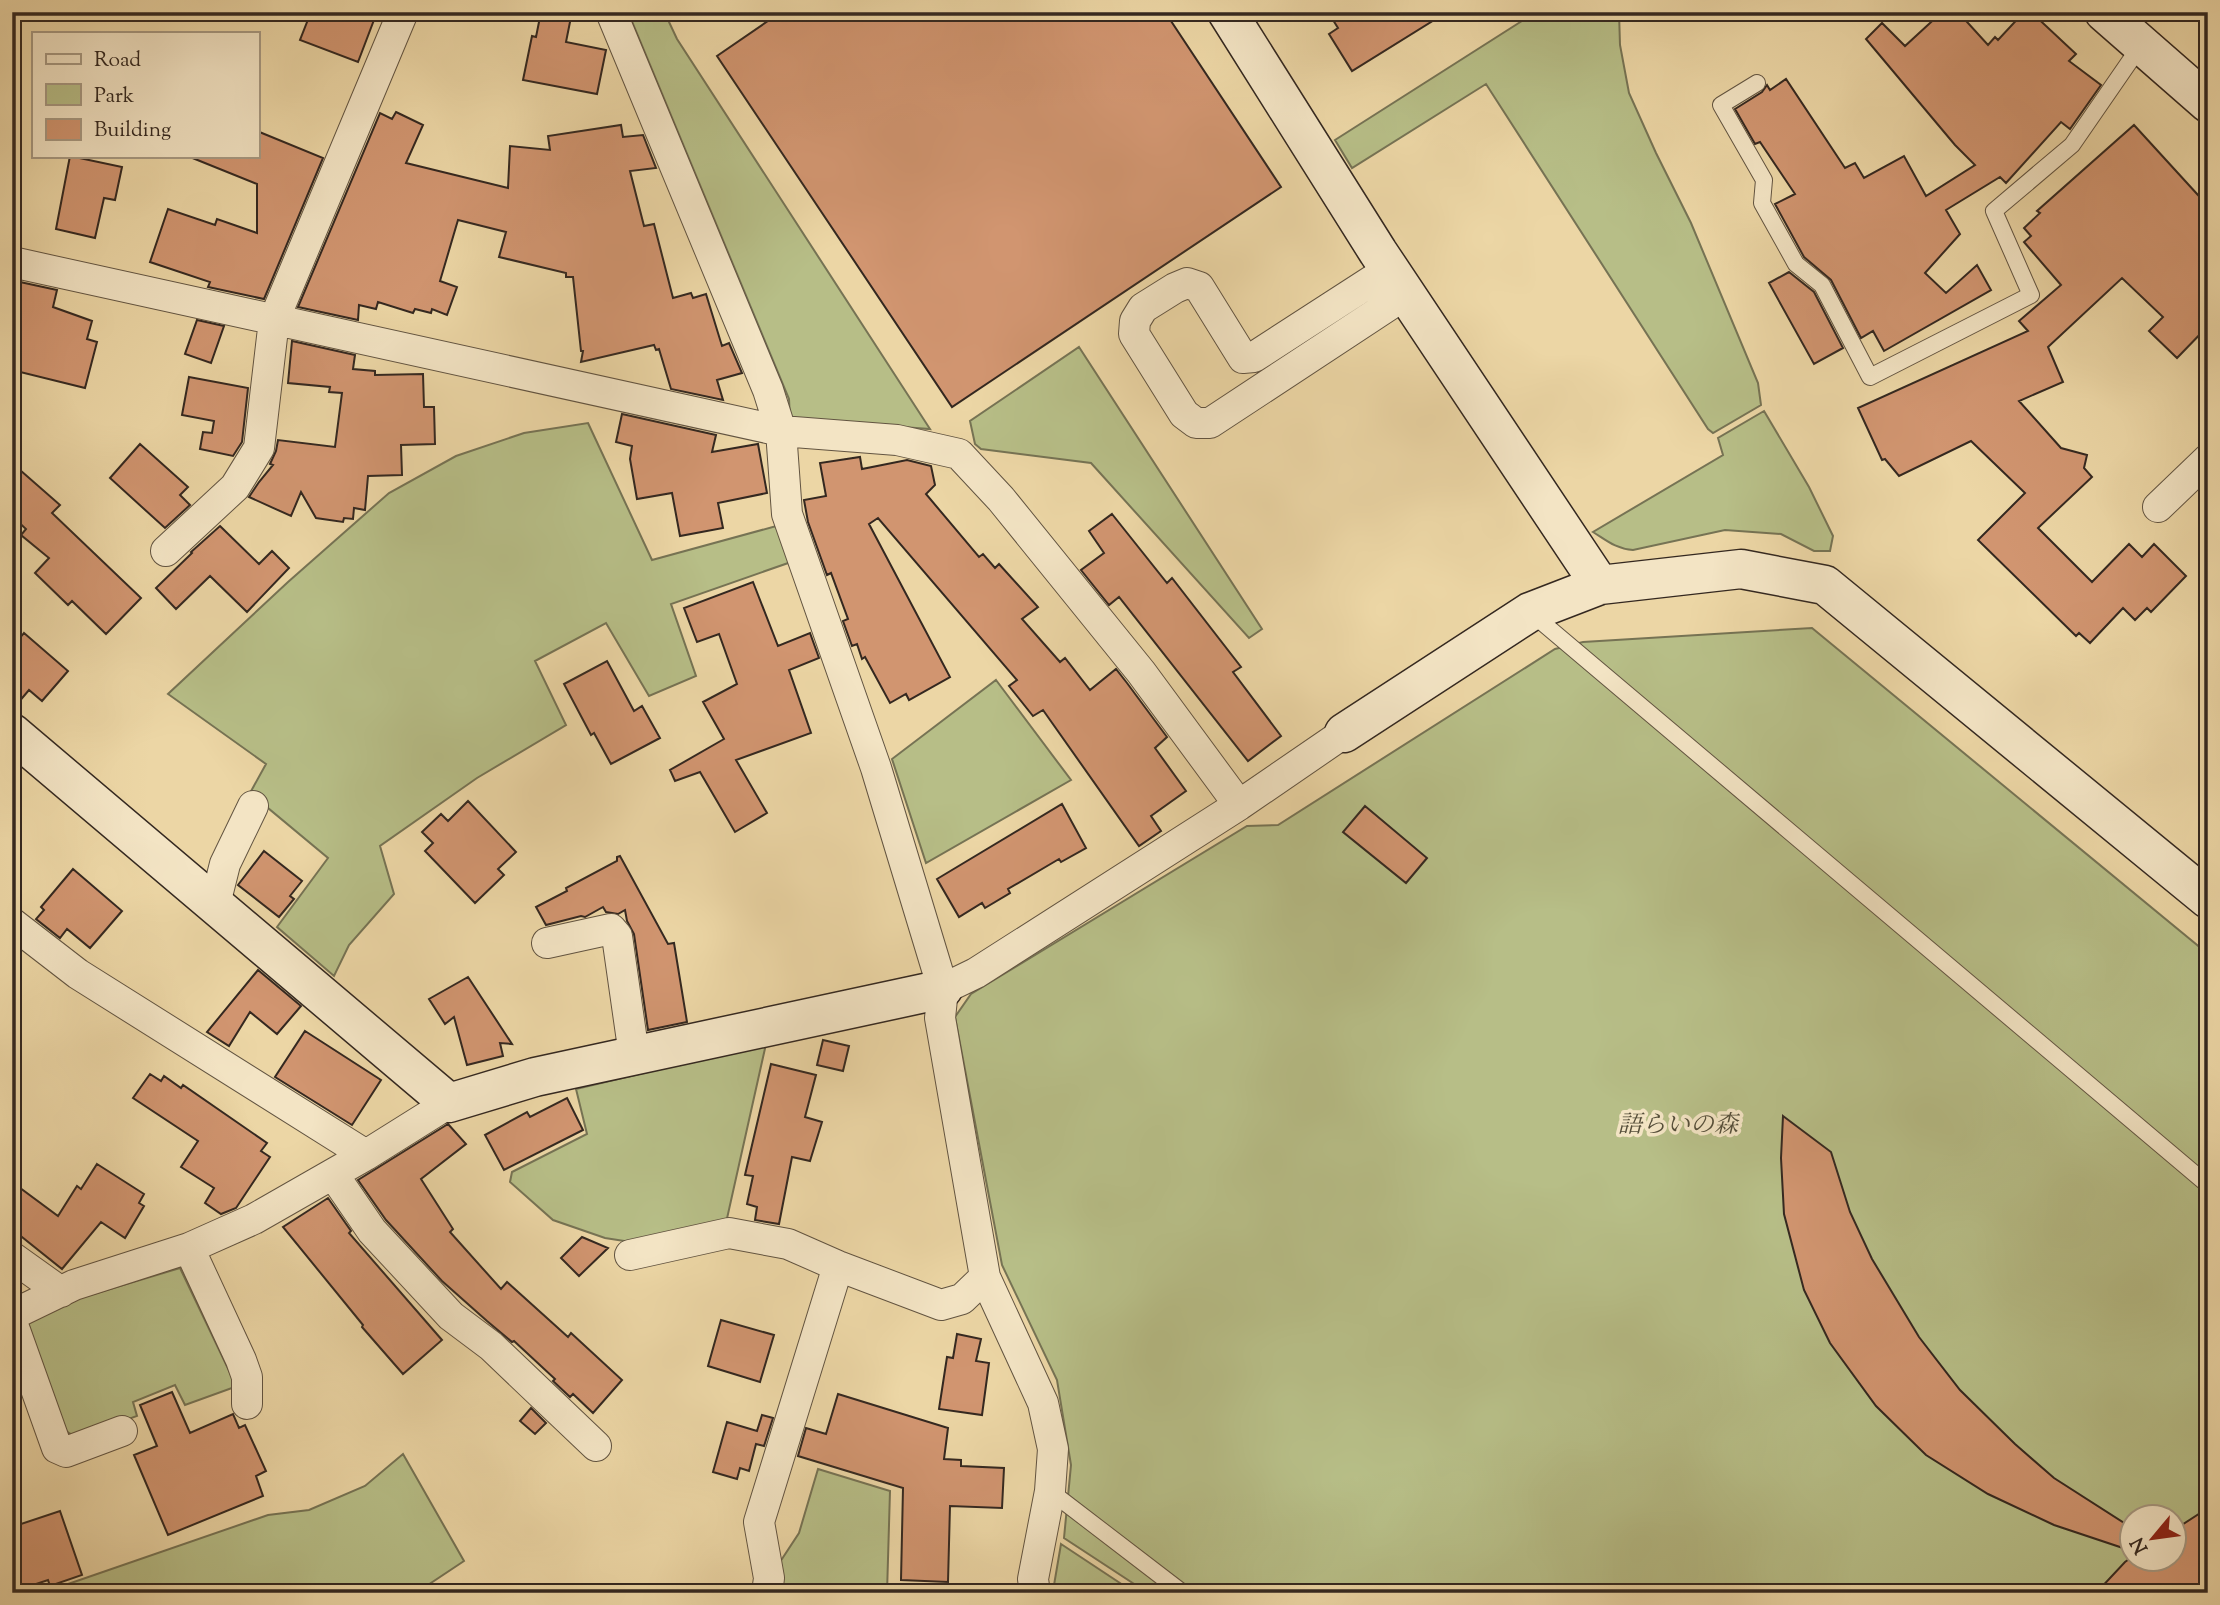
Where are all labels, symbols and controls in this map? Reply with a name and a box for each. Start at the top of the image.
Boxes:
legend [32,32,259,158]
text: Road [94,46,141,76]
text: Park [94,82,135,112]
text: Building [94,116,171,146]
park label: 語らいの森 [1618,1109,1741,1143]
north arrow [2118,1504,2188,1574]
text: N [2125,1532,2156,1558]

